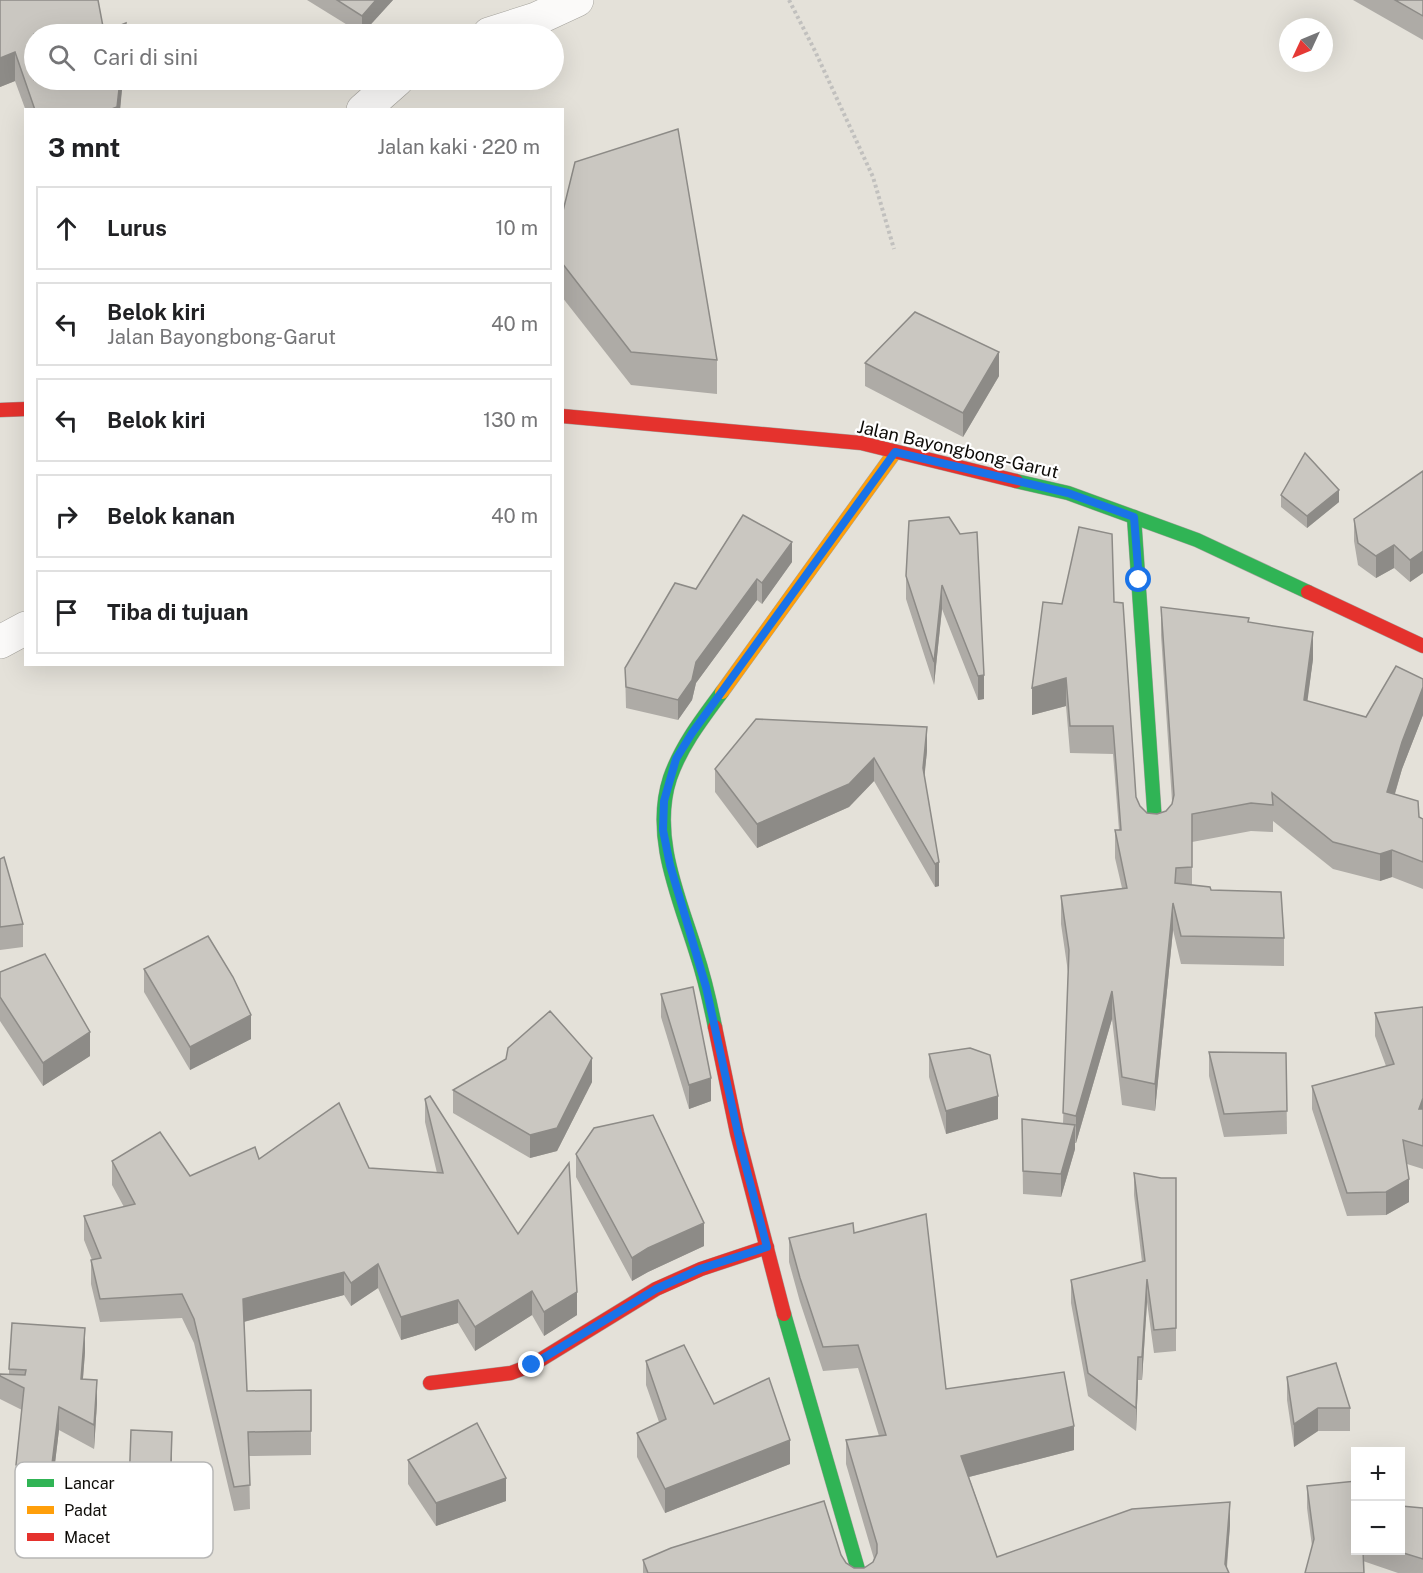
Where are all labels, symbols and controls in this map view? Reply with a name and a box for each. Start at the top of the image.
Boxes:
north arrow [1279,18,1333,72]
search box [24,24,564,90]
icon: search [45,41,78,74]
text: Cari di sini [93,44,198,70]
text: 3 mnt [48,132,120,163]
text: Jalan kaki · 220 m [377,135,540,159]
icon: ahead [50,212,83,245]
text: Lurus [107,215,167,241]
text: 10 m [495,216,538,240]
text: Belok kiri [107,299,205,325]
icon: left [50,308,83,341]
text: 40 m [491,312,538,336]
text: Jalan Bayongbong-Garut [107,325,336,349]
icon: left [50,404,83,437]
text: Belok kiri [107,407,205,433]
text: 130 m [483,408,538,432]
street label: Jalan Bayongbong-Garut [855,416,1061,482]
icon: right [50,500,83,533]
text: Belok kanan [107,503,235,529]
text: 40 m [491,504,538,528]
route start [1125,566,1151,592]
icon: arrive [50,596,83,629]
text: Tiba di tujuan [107,599,248,625]
route end [518,1351,544,1377]
map controls [1351,1447,1405,1555]
button: + [1351,1447,1405,1501]
legend [15,1462,213,1558]
text: Lancar [64,1474,115,1493]
text: Padat [64,1501,107,1520]
button: − [1351,1501,1405,1555]
text: Macet [64,1528,111,1547]

